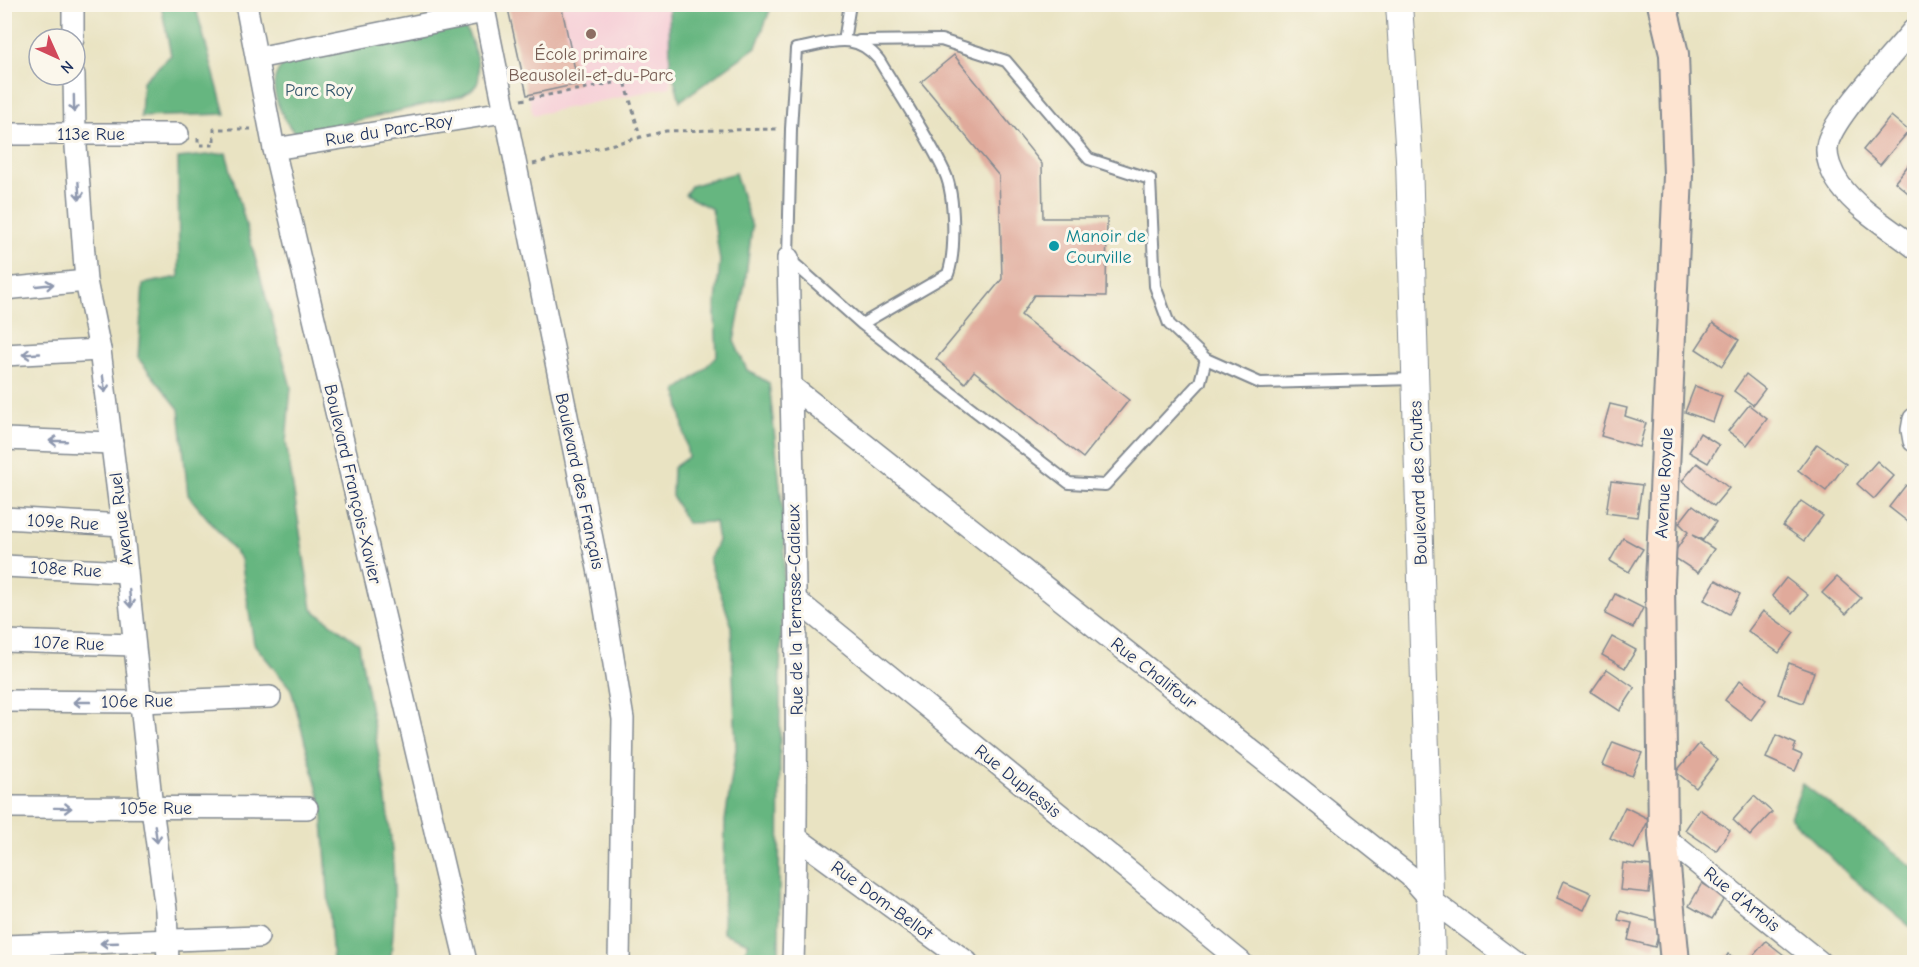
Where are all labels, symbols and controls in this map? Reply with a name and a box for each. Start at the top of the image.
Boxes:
north arrow [27,27,87,87]
marker: École primaire Beausoleil-et-du-Parc [584,27,598,41]
place label: École primaire Beausoleil-et-du-Parc [508,43,674,86]
text: N [57,57,77,77]
park label: Parc Roy [285,80,354,101]
one-way arrow [68,94,80,114]
street label: Rue du Parc-Roy [324,110,455,151]
street label: 113e Rue [57,124,125,145]
one-way arrow [74,181,85,201]
place label: Manoir de Courville [1066,226,1146,268]
marker: Manoir de Courville [1047,239,1061,253]
one-way arrow [35,279,55,290]
one-way arrow [22,348,42,359]
one-way arrow [99,374,110,394]
street label: Boulevard François-Xavier [319,382,386,587]
street label: Boulevard des Français [551,391,608,571]
street label: Boulevard des Chutes [1405,400,1432,566]
street label: Avenue Royale [1651,427,1678,539]
one-way arrow [49,435,69,447]
street label: Avenue Ruel [105,471,138,567]
street label: Rue de la Terrasse-Cadieux [783,504,808,716]
street label: 109e Rue [27,510,99,535]
street label: 108e Rue [30,557,102,582]
one-way arrow [125,588,136,608]
street label: 107e Rue [33,632,105,655]
street label: Rue Chalifour [1106,633,1202,714]
street label: 106e Rue [101,690,173,713]
one-way arrow [72,696,92,707]
street label: Rue Duplessis [970,740,1065,822]
street label: 105e Rue [120,798,192,819]
one-way arrow [52,802,72,813]
one-way arrow [150,824,161,844]
street label: Rue Dom-Bellot [827,856,937,945]
street label: Rue d'Artois [1700,862,1784,936]
one-way arrow [99,937,119,949]

